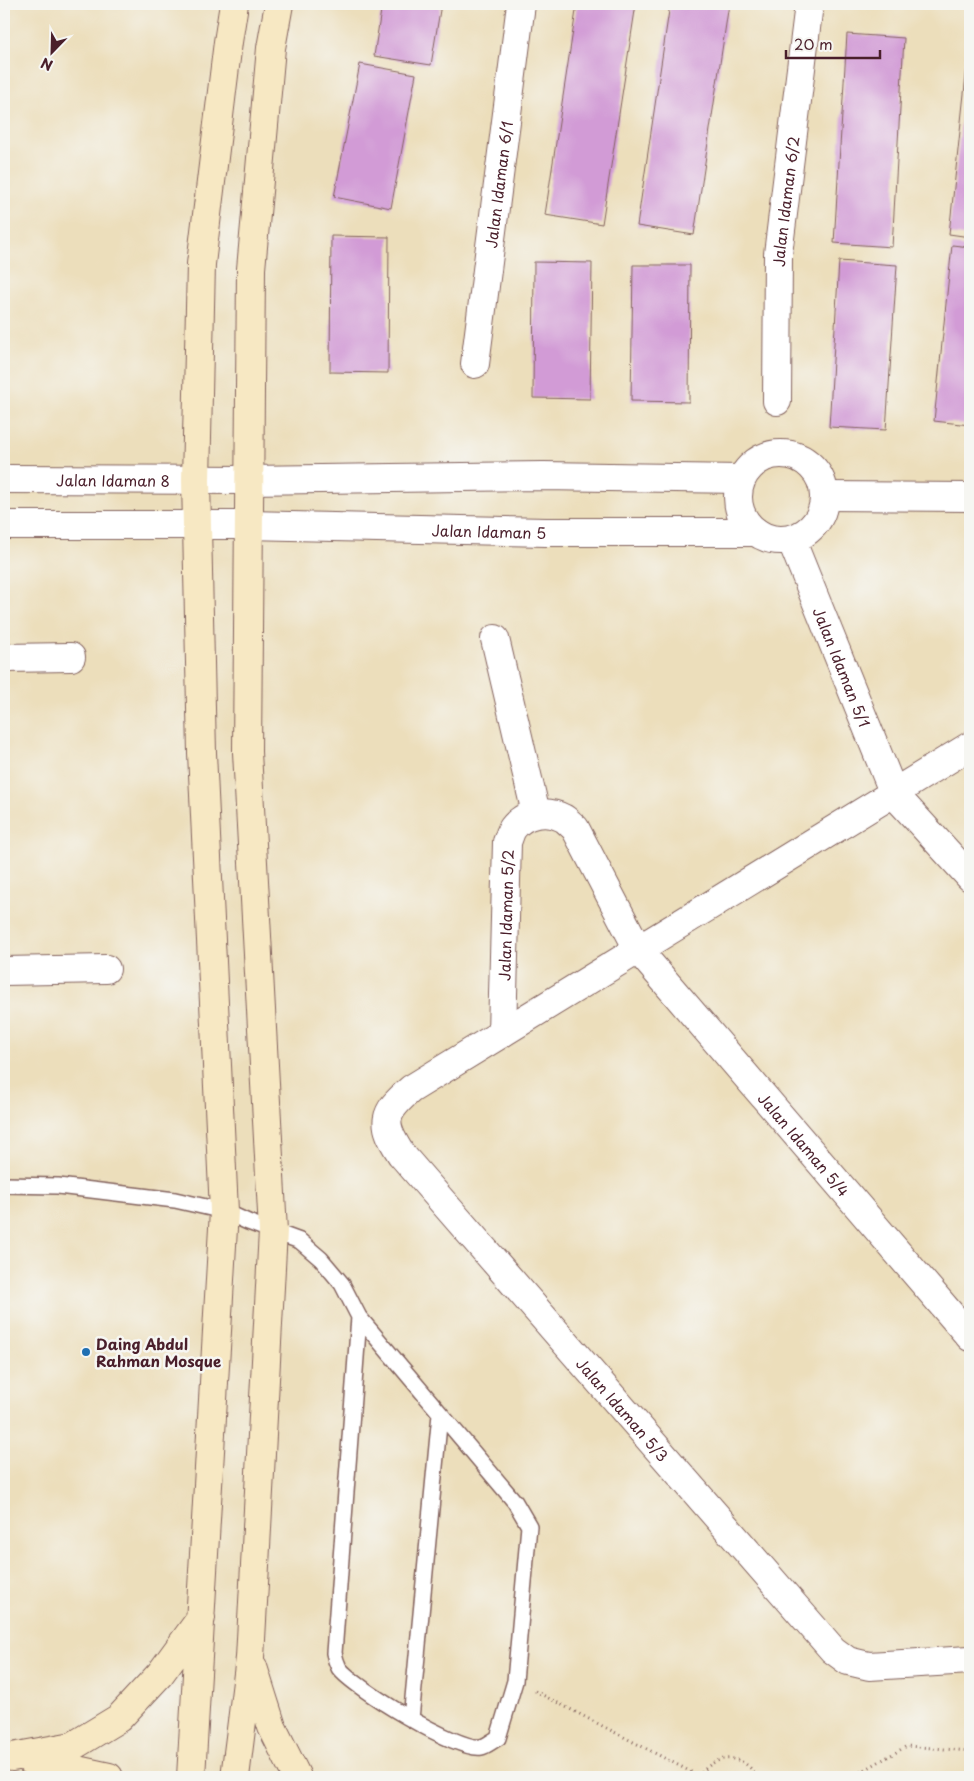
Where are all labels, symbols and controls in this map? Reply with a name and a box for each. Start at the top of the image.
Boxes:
north arrow [28,28,78,78]
scale bar [786,28,880,60]
text: 20 m [794,32,833,55]
text: N [38,53,56,76]
street label: Jalan Idaman 6/1 [478,119,517,249]
street label: Jalan Idaman 6/2 [766,135,804,267]
street label: Jalan Idaman 8 [56,468,170,491]
street label: Jalan Idaman 5 [431,518,547,544]
street label: Jalan Idaman 5/1 [808,603,877,730]
street label: Jalan Idaman 5/2 [492,849,518,981]
street label: Jalan Idaman 5/4 [753,1087,856,1201]
place label: Daing Abdul Rahman Mosque [96,1332,221,1372]
marker: Daing Abdul Rahman Mosque [80,1346,92,1358]
street label: Jalan Idaman 5/3 [572,1352,675,1466]

